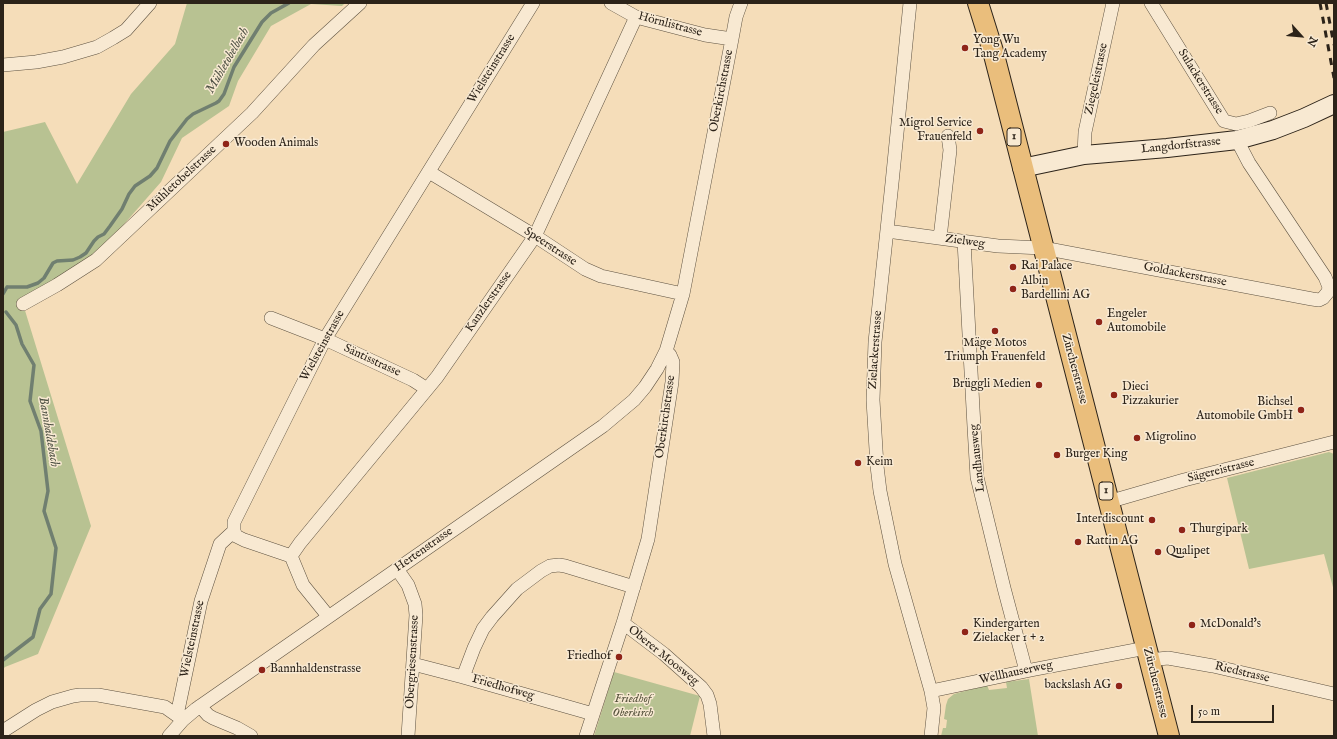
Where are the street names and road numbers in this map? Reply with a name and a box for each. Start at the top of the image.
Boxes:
street label: Hörnlistrasse [636,10,704,40]
street label: Wielsteinstrasse [465,32,519,106]
street label: Ziegeleistrasse [1082,42,1112,116]
street label: Sulackerstrasse [1174,47,1226,117]
street label: Oberkirchstrasse [707,49,737,133]
road number: 1 [1007,128,1021,146]
street label: Langdorfstrasse [1140,135,1222,157]
street label: Mühletobelstrasse [144,143,220,215]
street label: Speerstrasse [521,225,579,269]
street label: Zielweg [944,232,986,252]
street label: Goldackerstrasse [1142,260,1228,290]
street label: Kanzlerstrasse [463,269,515,335]
street label: Wielsteinstrasse [298,308,348,384]
street label: Zielackerstrasse [866,310,886,390]
street label: Zürcherstrasse [1058,332,1090,406]
street label: Säntisstrasse [341,342,403,380]
street label: Oberkirchstrasse [653,375,679,459]
street label: Landhausweg [967,423,989,493]
street label: Sägereistrasse [1186,456,1256,486]
road number: 1 [1099,482,1113,500]
street label: Hertenstrasse [392,525,456,575]
street label: Wielsteinstrasse [178,599,208,679]
street label: Obergriesenstrasse [403,615,423,709]
street label: Oberer Moosweg [625,623,701,689]
street label: Zürcherstrasse [1139,646,1171,720]
street label: Wellhauserweg [978,658,1054,688]
street label: Riedstrasse [1213,660,1271,686]
street label: Friedhofweg [470,672,536,704]

